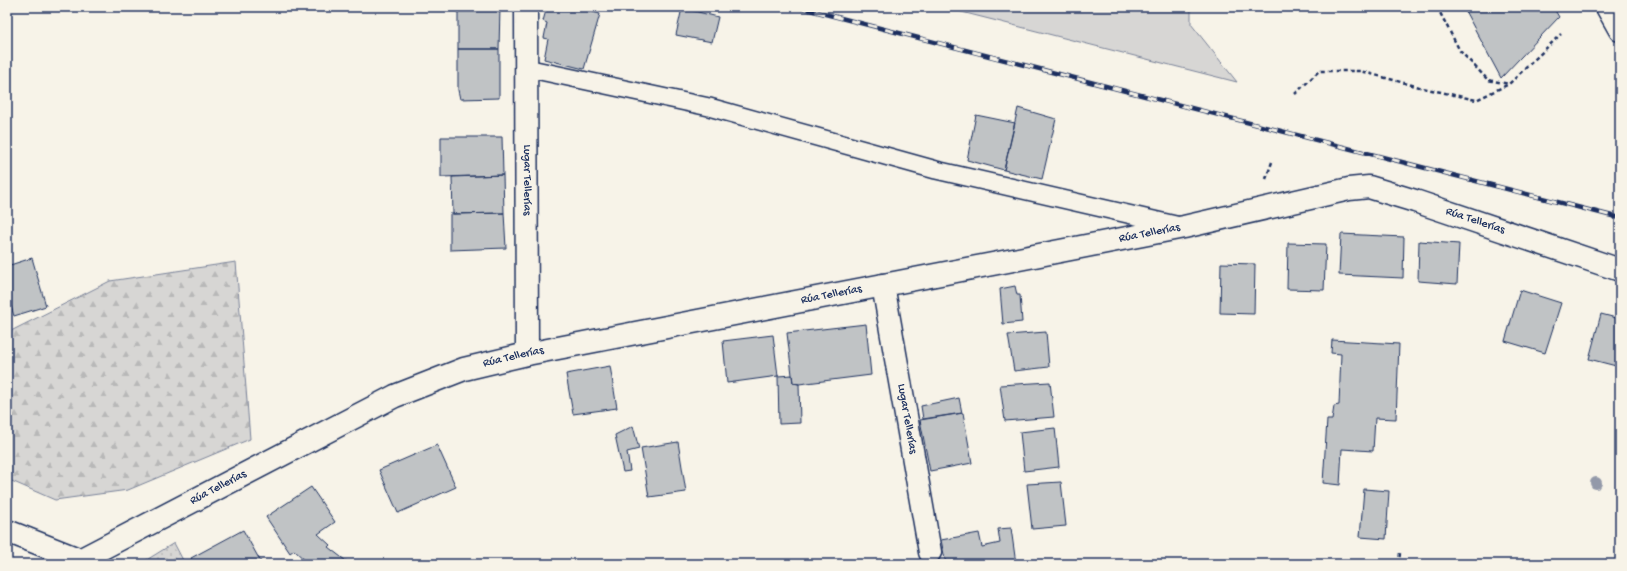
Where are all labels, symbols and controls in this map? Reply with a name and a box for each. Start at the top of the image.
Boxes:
street label: Lugar Tellerías [519,145,534,216]
street label: Rúa Tellerías [1444,205,1507,238]
street label: Rúa Tellerías [1118,221,1182,246]
street label: Rúa Tellerías [800,282,864,308]
street label: Rúa Tellerías [482,344,546,371]
street label: Lugar Tellerías [894,383,920,456]
street label: Rúa Tellerías [188,467,250,508]

